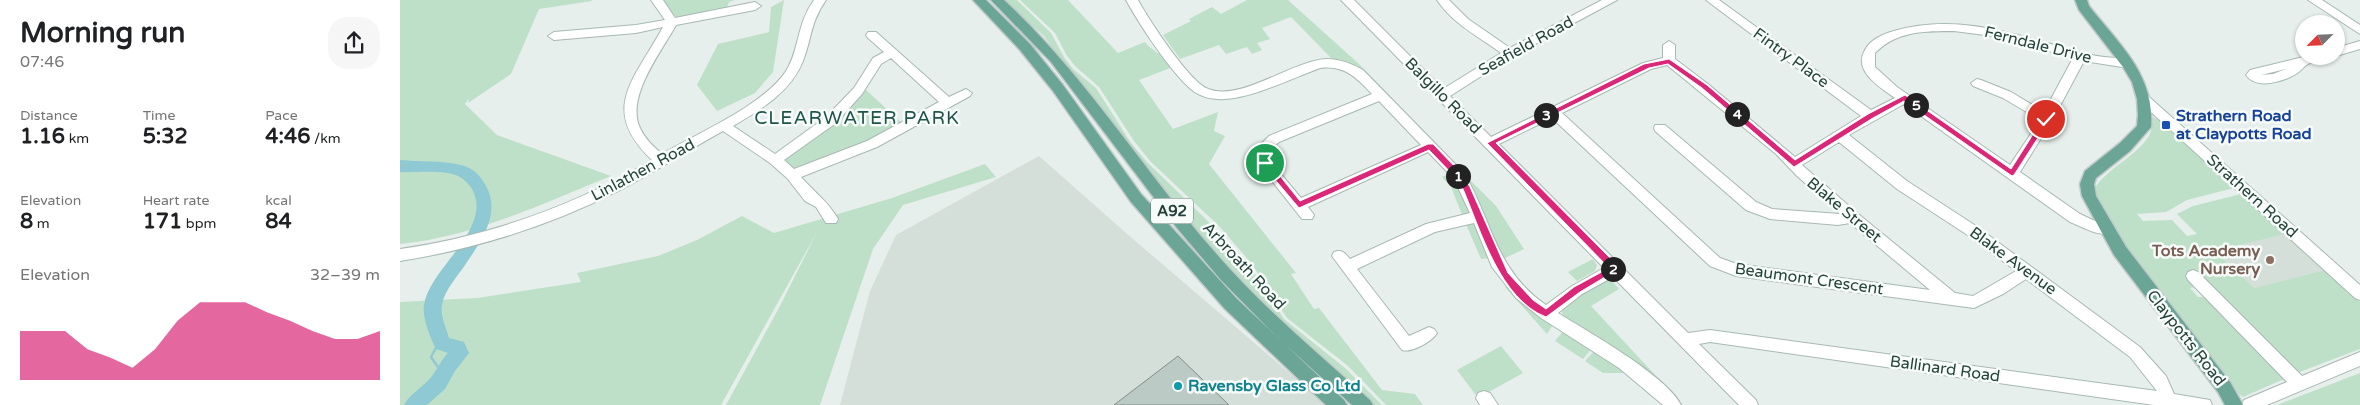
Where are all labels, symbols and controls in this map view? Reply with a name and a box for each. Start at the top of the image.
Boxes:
street label: Seafield Road [1475,12,1577,80]
north arrow [2295,15,2345,65]
map controls [2295,15,2345,65]
text: Morning run [20,16,185,50]
button: share [328,17,380,69]
street label: Ferndale Drive [1982,22,2094,68]
street label: Fintry Place [1749,24,1833,92]
text: 07:46 [20,52,64,72]
street label: Balgillo Road [1400,53,1486,139]
pin: 5 [1904,92,1928,118]
text: 5 [1912,97,1921,114]
pin [2025,98,2067,140]
pin: 3 [1534,102,1558,128]
pin: 4 [1724,102,1750,126]
icon: check [2032,105,2060,133]
text: 4 [1733,106,1742,123]
place label: Strathern Road at Claypotts Road [2176,106,2312,144]
text: Distance [20,107,78,124]
text: Time [143,107,175,124]
text: Pace [265,107,298,124]
district label: CLEARWATER PARK [754,107,960,129]
text: 3 [1542,107,1551,124]
marker: Strathern Road at Claypotts Road [2160,119,2172,131]
text: 1.16 [20,124,65,149]
text: 5:32 [143,124,188,149]
text: 4:46 [265,124,310,149]
text: km [65,130,89,147]
text: /km [310,130,341,147]
street label: Linlathen Road [588,134,698,206]
pin [1244,142,1286,184]
icon: arrive [1251,149,1279,177]
street label: Strathern Road [2202,150,2302,242]
pin: 1 [1446,164,1470,188]
text: 1 [1454,168,1463,185]
street label: Blake Street [1803,173,1885,247]
text: Elevation [20,192,81,209]
text: Heart rate [143,192,209,209]
text: kcal [265,192,292,209]
road number: A92 [1151,198,1193,224]
text: 8 [20,209,33,234]
text: 171 [143,209,182,234]
text: 84 [265,209,292,234]
text: m [33,215,50,232]
text: bpm [182,215,216,232]
street label: Arbroath Road [1198,218,1290,314]
street label: Blake Avenue [1965,223,2061,299]
place label: Tots Academy Nursery [2151,241,2260,279]
marker: Tots Academy Nursery [2264,254,2276,266]
pin: 2 [1600,256,1626,282]
street label: Beaumont Crescent [1733,259,1885,299]
text: 2 [1609,261,1618,278]
text: Elevation [20,265,90,285]
text: 32–39 m [310,265,380,285]
street label: Claypotts Road [2142,286,2230,390]
street label: Ballinard Road [1889,351,2001,387]
place label: Ravensby Glass Co Ltd [1188,376,1361,396]
marker: Ravensby Glass Co Ltd [1172,380,1184,392]

